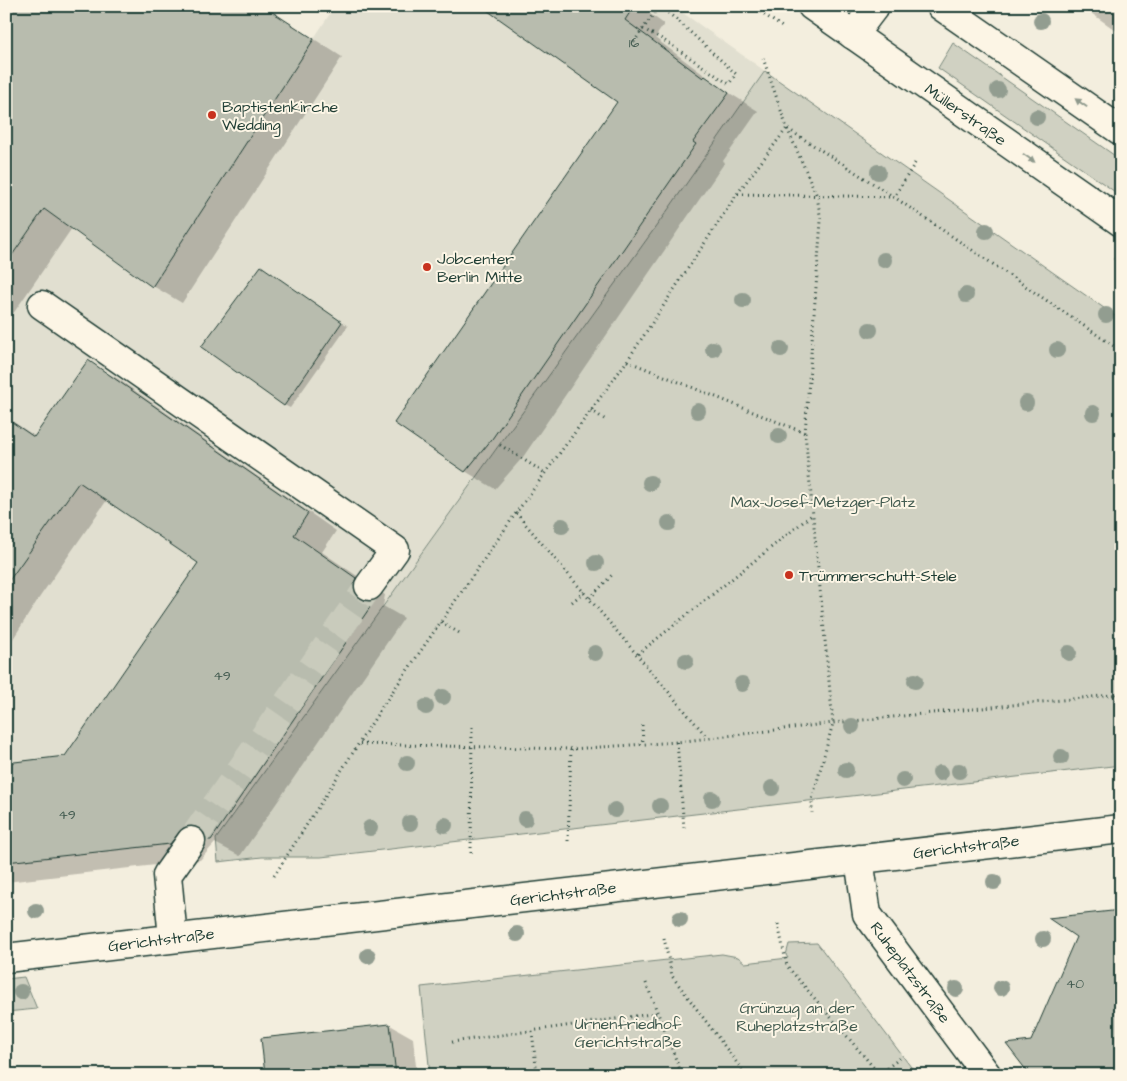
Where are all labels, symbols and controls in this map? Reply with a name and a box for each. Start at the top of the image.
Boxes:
house number: 16 [629,33,640,53]
street label: Müllerstraße [920,78,1011,151]
place label: Baptistenkirche Wedding [222,96,339,137]
one-way arrow [1074,98,1088,108]
marker: Baptistenkirche Wedding [206,109,218,121]
one-way arrow [1022,153,1036,163]
place label: Jobcenter Berlin Mitte [437,248,523,288]
marker: Jobcenter Berlin Mitte [421,261,433,273]
park label: Max-Josef-Metzger-Platz [731,491,915,514]
place label: Trümmerschutt-Stele [799,565,957,587]
marker: Trümmerschutt-Stele [783,569,795,581]
house number: 49 [213,666,231,686]
house number: 49 [58,805,76,825]
street label: Gerichtstraße [912,830,1021,864]
street label: Gerichtstraße [509,877,618,911]
street label: Ruheplatzstraße [865,917,956,1028]
street label: Gerichtstraße [107,923,216,957]
house number: 40 [1066,974,1084,994]
park label: Grünzug an der Ruheplatzstraße [736,997,858,1037]
park label: Urnenfriedhof Gerichtstraße [575,1013,682,1053]

